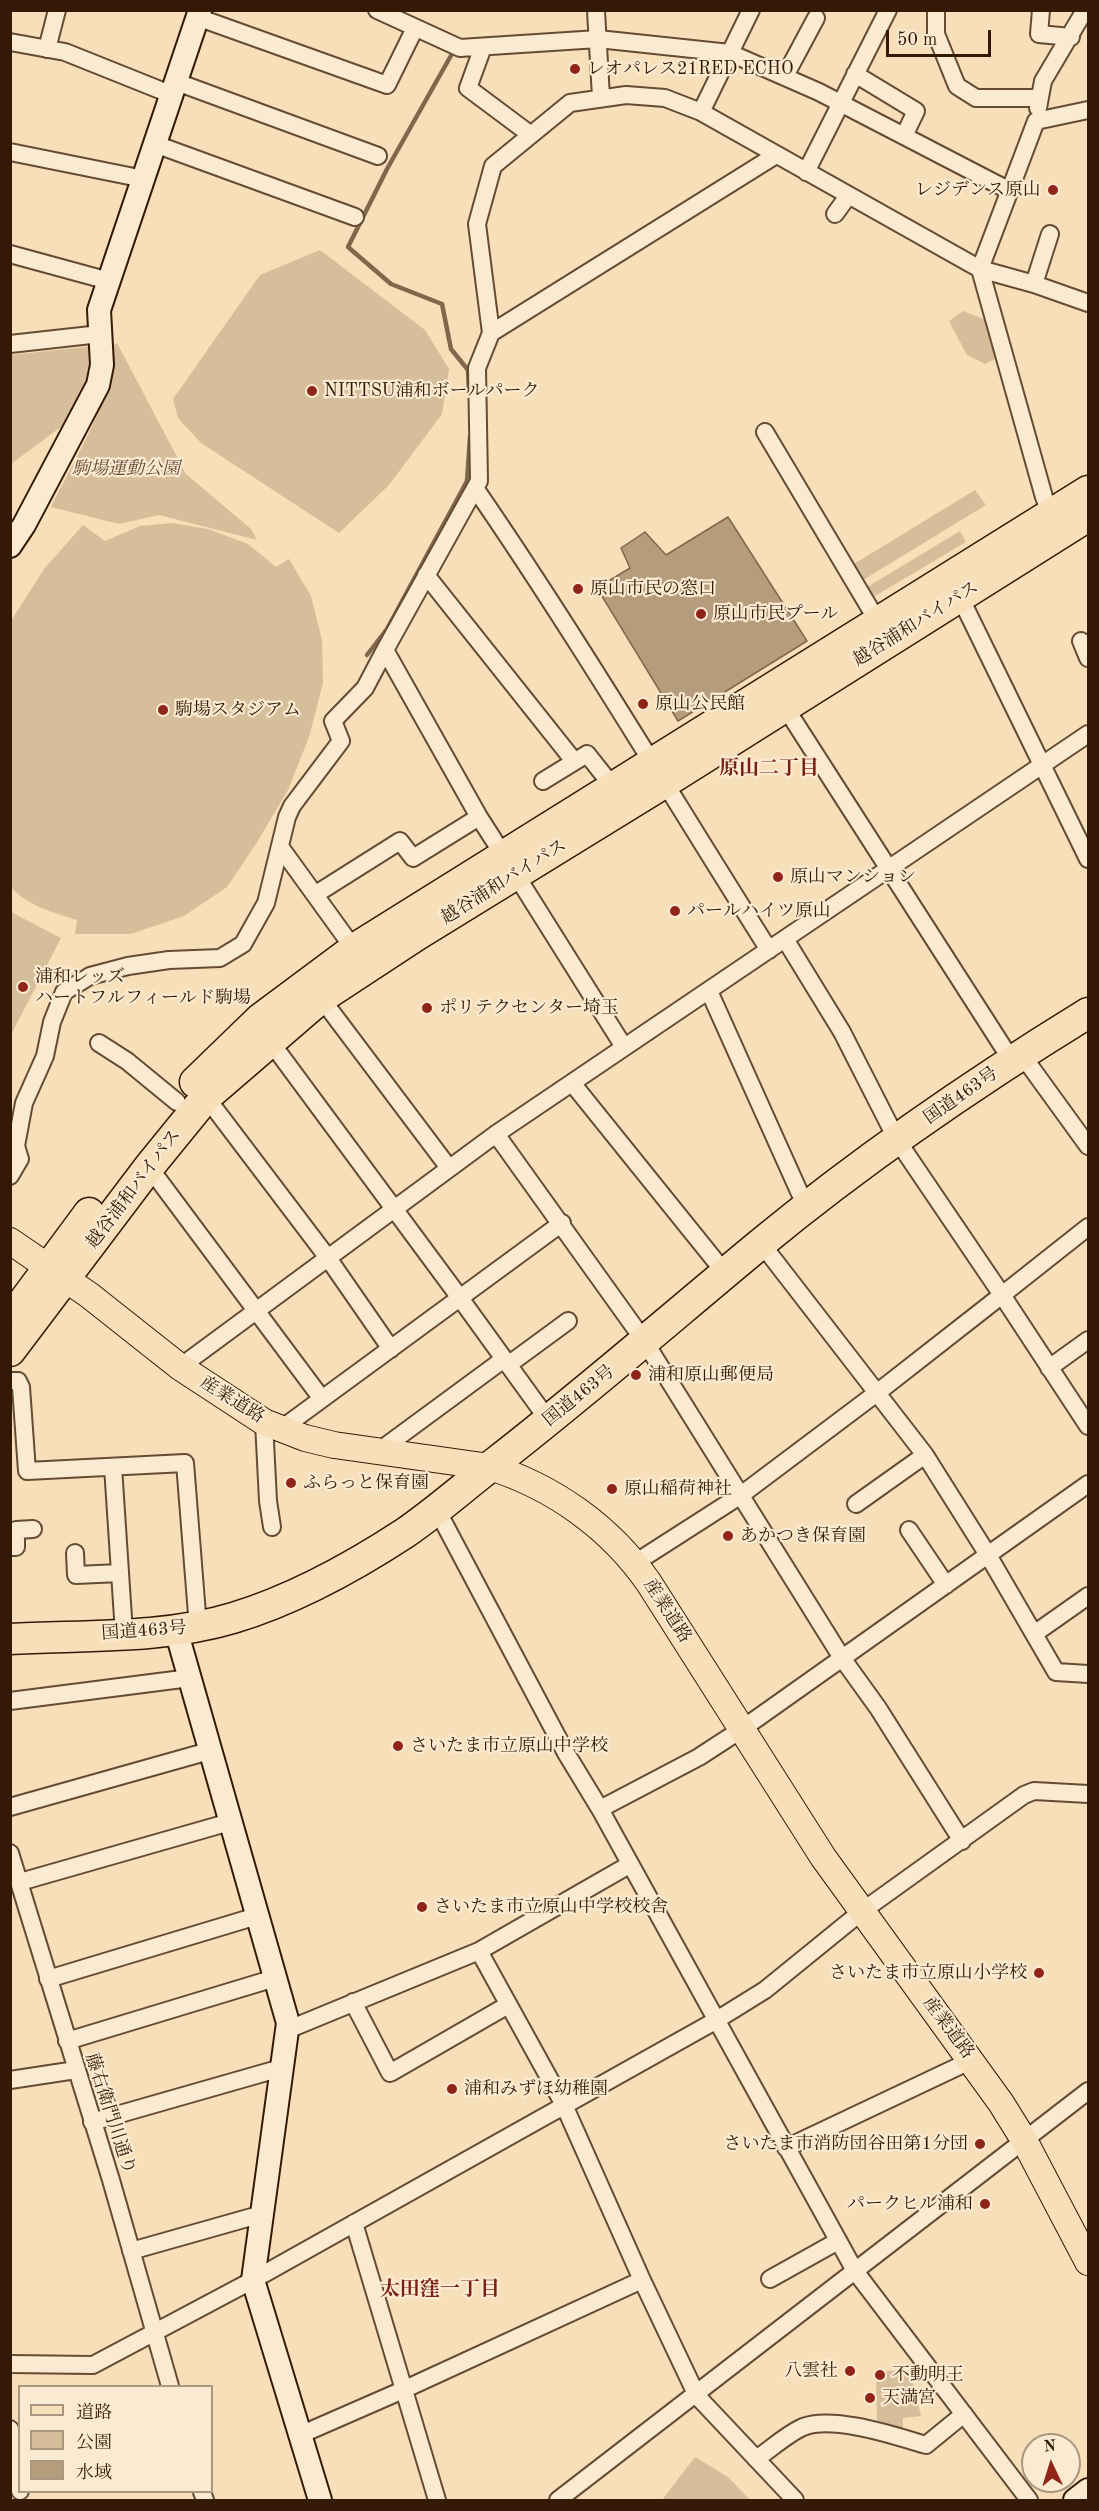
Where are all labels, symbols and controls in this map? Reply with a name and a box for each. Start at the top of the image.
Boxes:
scale bar [889,18,994,56]
text: 50 m [897,31,937,49]
place label: レオパレス21RED ECHO [587,58,794,80]
marker: レオパレス21RED ECHO [568,62,582,76]
place label: レジデンス原山 [915,179,1041,201]
marker: レジデンス原山 [1046,183,1060,197]
place label: NITTSU浦和ボールパーク [324,380,539,402]
marker: NITTSU浦和ボールパーク [305,384,319,398]
park label: 駒場運動公園 [72,458,180,480]
street label: 越谷浦和バイパス [849,577,983,671]
place label: 原山市民の窓口 [590,578,716,600]
marker: 原山市民の窓口 [571,582,585,596]
place label: 原山市民プール [713,603,838,625]
marker: 原山市民プール [694,607,708,621]
place label: 原山公民館 [655,693,745,715]
marker: 原山公民館 [636,697,650,711]
place label: 駒場スタジアム [175,699,301,721]
marker: 駒場スタジアム [156,703,170,717]
district label: 原山二丁目 [719,757,819,781]
street label: 越谷浦和バイパス [437,835,571,929]
place label: 原山マンション [790,866,916,888]
marker: 原山マンション [771,870,785,884]
place label: パールハイツ原山 [687,900,831,922]
marker: パールハイツ原山 [668,904,682,918]
place label: 浦和レッズ ハートフルフィールド駒場 [35,966,251,1008]
marker: 浦和レッズ ハートフルフィールド駒場 [16,980,30,994]
place label: ポリテクセンター埼玉 [439,997,619,1019]
marker: ポリテクセンター埼玉 [420,1001,434,1015]
street label: 国道463号 [920,1063,1002,1129]
street label: 越谷浦和バイパス [82,1125,186,1253]
street label: 国道463号 [539,1361,619,1431]
place label: 浦和原山郵便局 [648,1364,774,1386]
marker: 浦和原山郵便局 [629,1368,643,1382]
street label: 産業道路 [196,1372,268,1428]
place label: ふらっと保育園 [303,1472,429,1494]
marker: ふらっと保育園 [284,1476,298,1490]
place label: 原山稲荷神社 [624,1478,732,1500]
marker: 原山稲荷神社 [605,1482,619,1496]
place label: あかつき保育園 [740,1525,866,1547]
marker: あかつき保育園 [721,1529,735,1543]
street label: 産業道路 [638,1575,696,1647]
street label: 国道463号 [101,1617,187,1645]
place label: さいたま市立原山中学校 [410,1735,608,1757]
marker: さいたま市立原山中学校 [391,1739,405,1753]
place label: さいたま市立原山中学校校舎 [434,1896,668,1918]
marker: さいたま市立原山中学校校舎 [415,1900,429,1914]
place label: さいたま市立原山小学校 [829,1962,1027,1984]
marker: さいたま市立原山小学校 [1032,1966,1046,1980]
street label: 産業道路 [918,1993,978,2063]
street label: 藤右衛門川通り [80,2051,140,2177]
place label: 浦和みずほ幼稚園 [464,2078,608,2100]
marker: 浦和みずほ幼稚園 [445,2082,459,2096]
place label: さいたま市消防団谷田第1分団 [724,2133,968,2155]
marker: さいたま市消防団谷田第1分団 [973,2137,987,2151]
place label: パークヒル浦和 [847,2193,973,2215]
marker: パークヒル浦和 [978,2197,992,2211]
district label: 太田窪一丁目 [380,2278,500,2302]
place label: 八雲社 [784,2360,838,2382]
marker: 八雲社 [843,2364,857,2378]
place label: 不動明王 [892,2364,964,2386]
marker: 不動明王 [873,2368,887,2382]
legend [18,2385,213,2493]
place label: 天満宮 [882,2387,936,2409]
marker: 天満宮 [863,2391,877,2405]
text: 道路 [76,2404,112,2422]
north arrow [1021,2433,1081,2493]
text: 公園 [76,2434,112,2452]
text: N [1043,2439,1057,2455]
text: 水域 [76,2464,112,2482]

